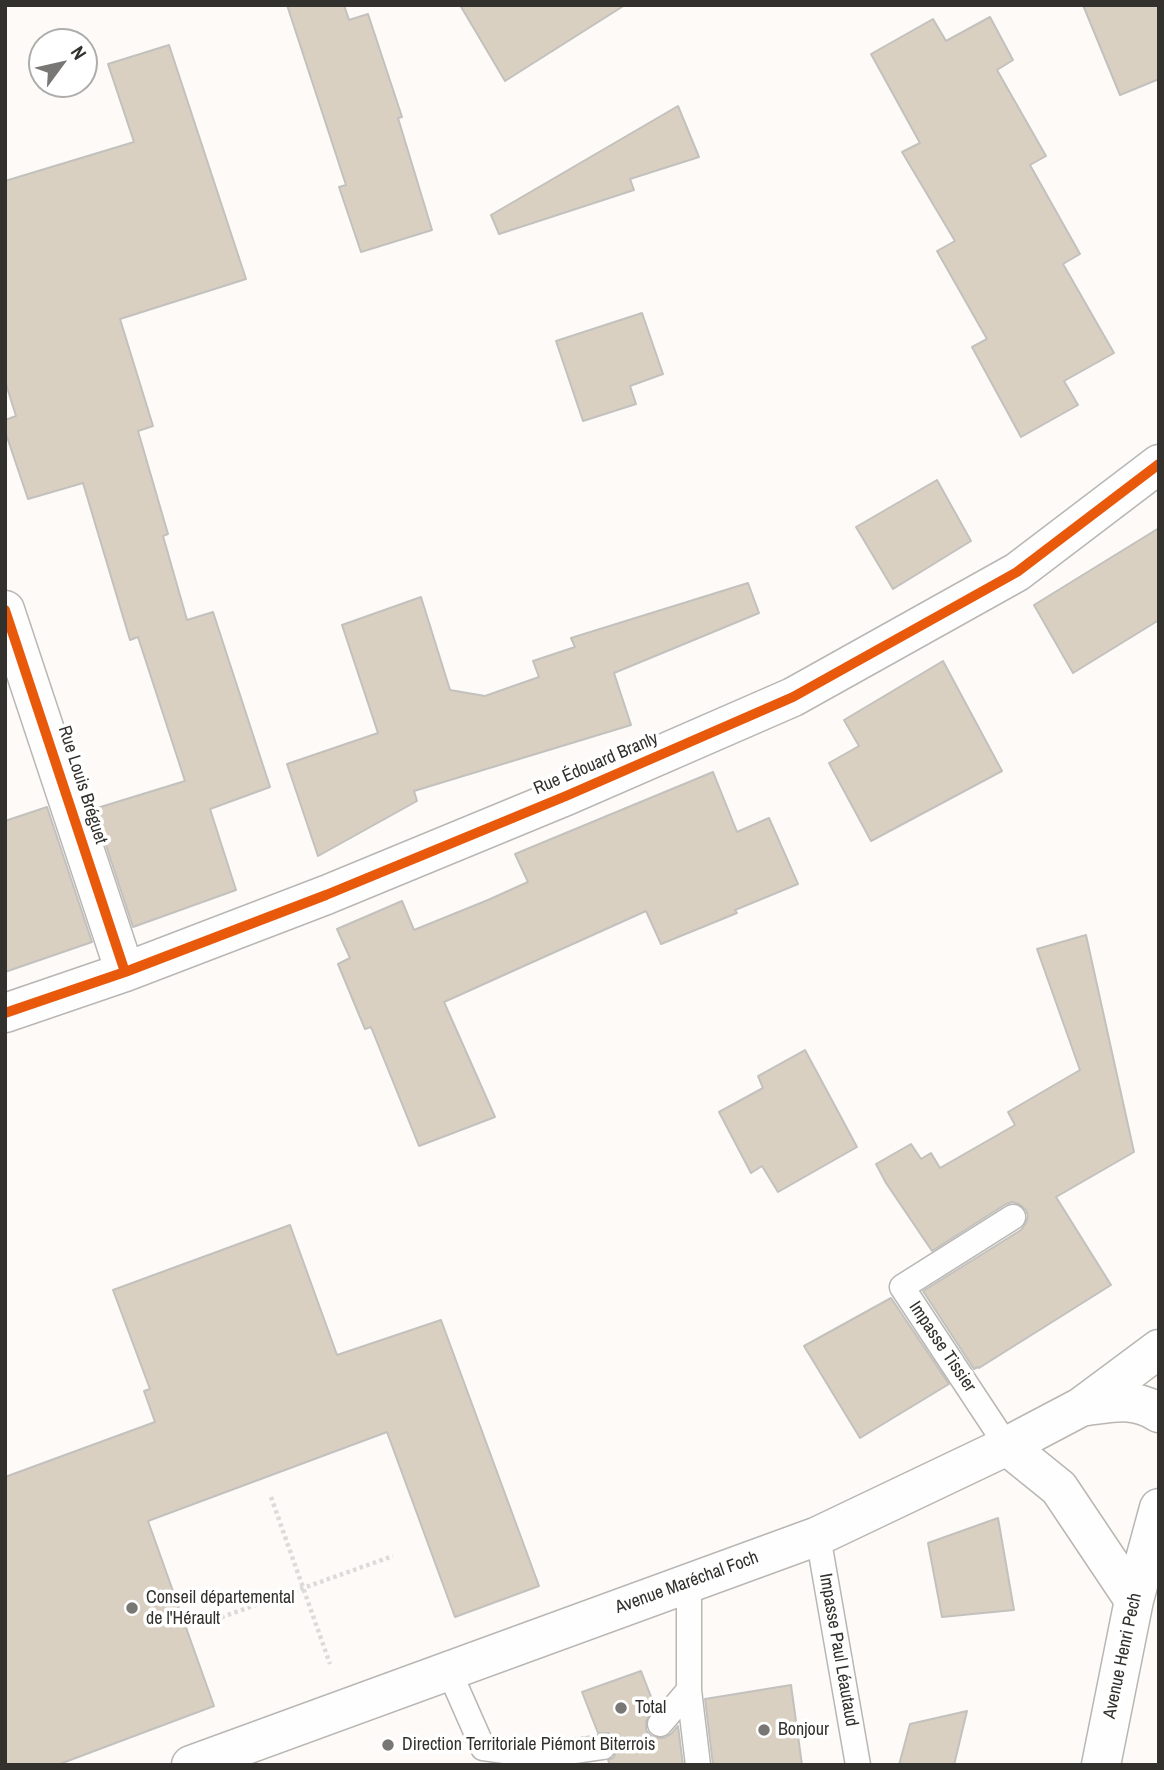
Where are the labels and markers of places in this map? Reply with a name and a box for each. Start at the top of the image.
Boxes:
place label: Conseil départemental de l'Hérault [146,1587,294,1630]
marker: Conseil départemental de l'Hérault [124,1600,140,1616]
place label: Total [635,1697,666,1719]
marker: Total [613,1700,629,1716]
place label: Bonjour [778,1719,829,1741]
marker: Bonjour [756,1722,772,1738]
place label: Direction Territoriale Piémont Biterrois [402,1734,655,1756]
marker: Direction Territoriale Piémont Biterrois [380,1737,396,1753]

